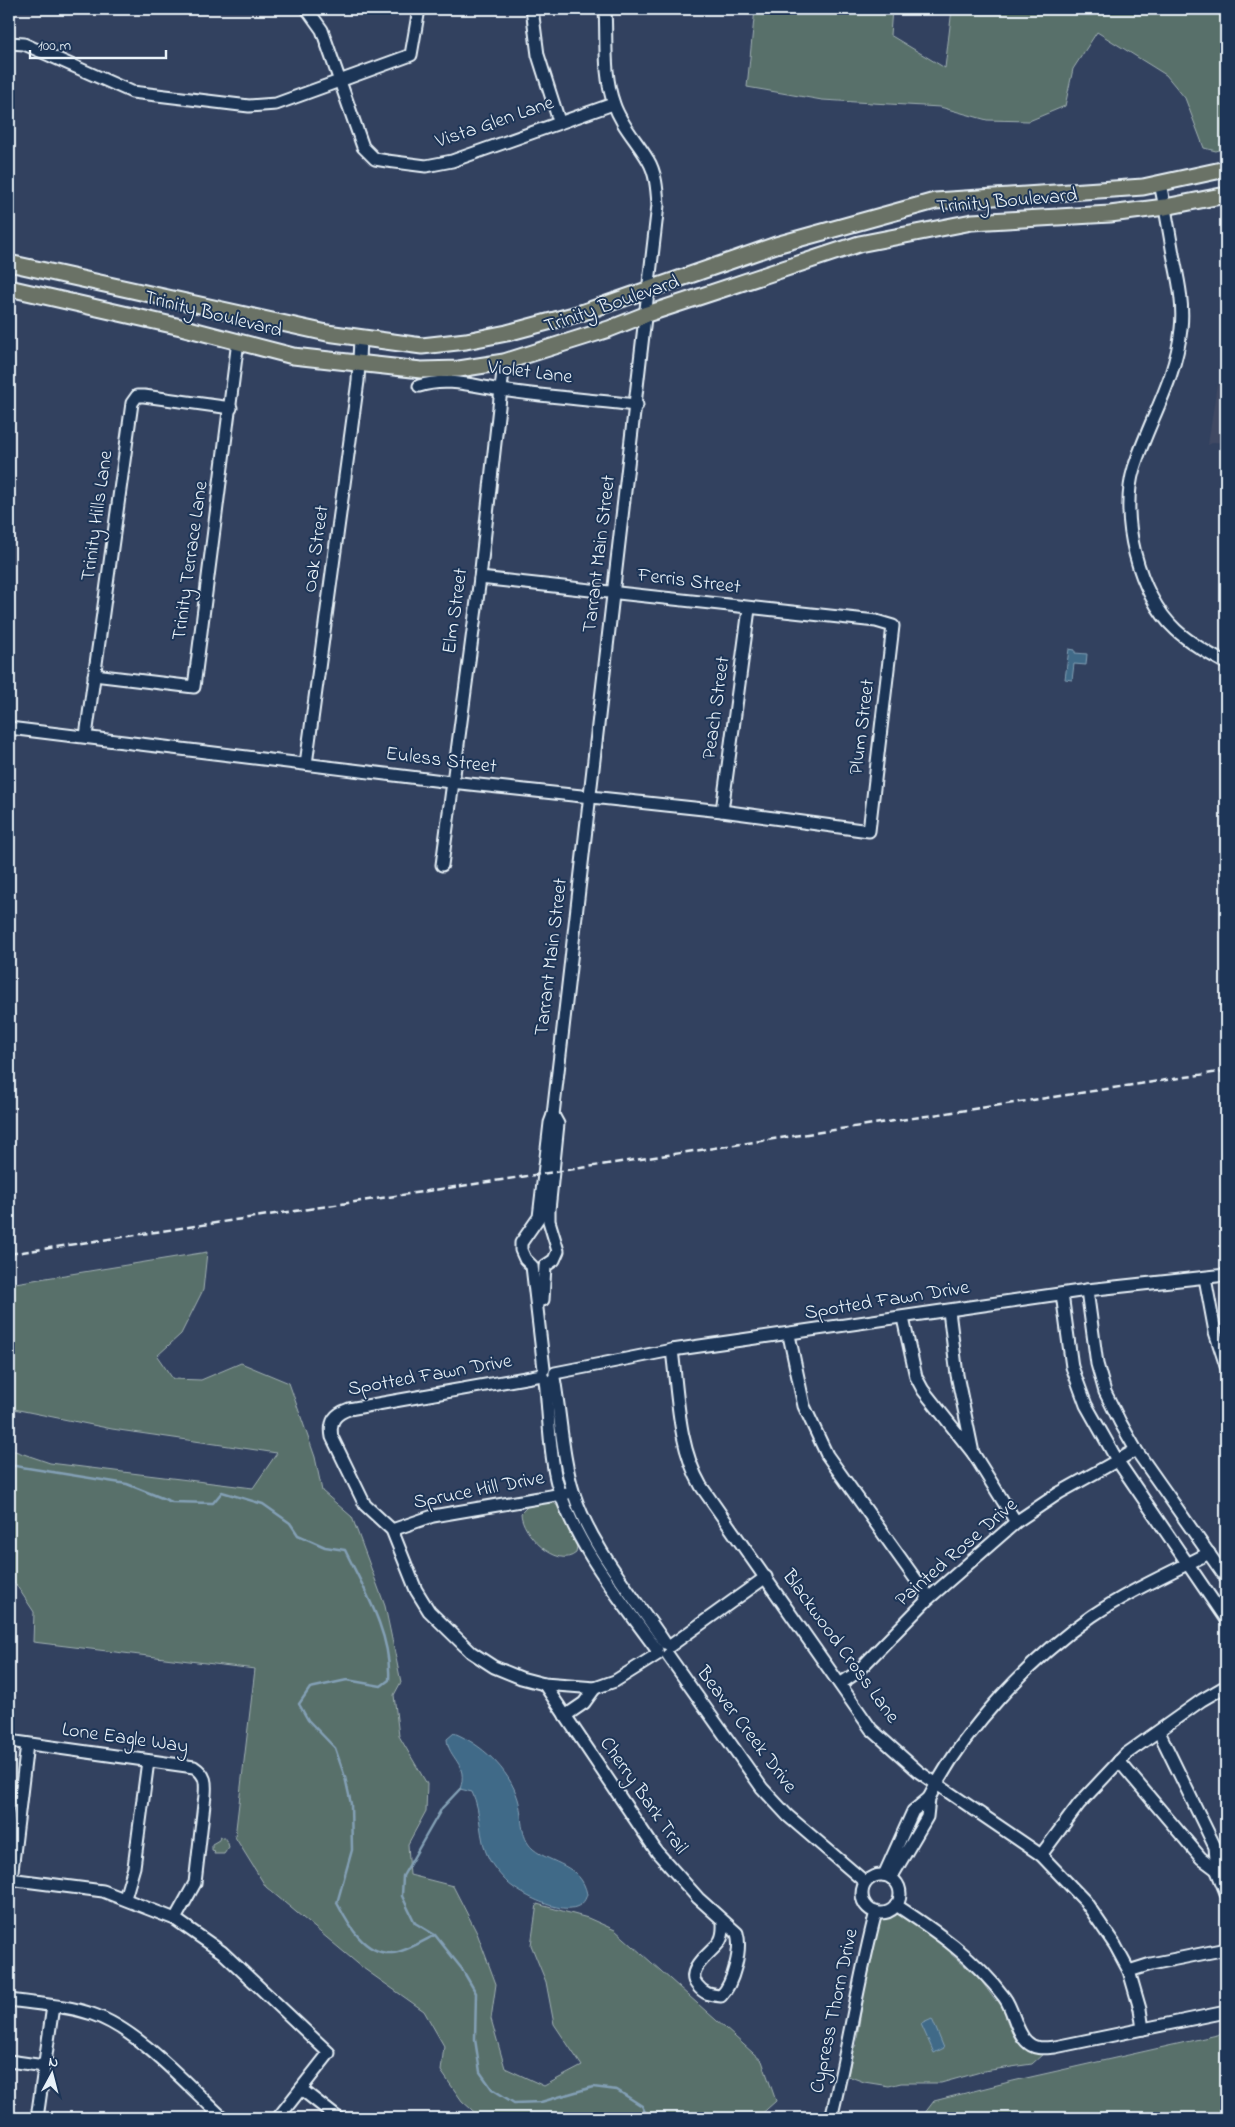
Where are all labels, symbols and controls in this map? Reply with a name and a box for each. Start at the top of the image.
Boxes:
scale bar [30,28,166,60]
text: 100 m [38,35,71,57]
street label: Vista Glen Lane [431,89,558,157]
street label: Trinity Boulevard [935,181,1079,223]
street label: Trinity Boulevard [541,268,683,342]
street label: Trinity Boulevard [141,284,285,346]
street label: Violet Lane [485,353,574,393]
street label: Trinity Hills Lane [74,449,122,583]
street label: Tarrant Main Street [576,473,624,635]
street label: Trinity Terrace Lane [165,479,217,643]
street label: Oak Street [297,503,338,595]
street label: Ferris Street [635,561,742,603]
street label: Elm Street [436,566,476,656]
street label: Peach Street [695,654,739,761]
street label: Plum Street [843,677,883,776]
street label: Euless Street [384,740,498,782]
street label: Tarrant Main Street [528,876,576,1038]
street label: Spotted Fawn Drive [803,1274,971,1328]
street label: Spotted Fawn Drive [346,1347,514,1405]
street label: Spruce Hill Drive [411,1464,547,1518]
street label: Painted Rose Drive [889,1492,1025,1614]
street label: Blackwood Cross Lane [774,1563,906,1730]
street label: Beaver Creek Drive [688,1660,803,1800]
street label: Lone Eagle Way [60,1716,190,1763]
street label: Cherry Bark Trail [592,1731,694,1861]
street label: Cypress Thorn Drive [803,1926,867,2096]
north arrow [28,2050,78,2100]
text: N [47,2052,59,2074]

